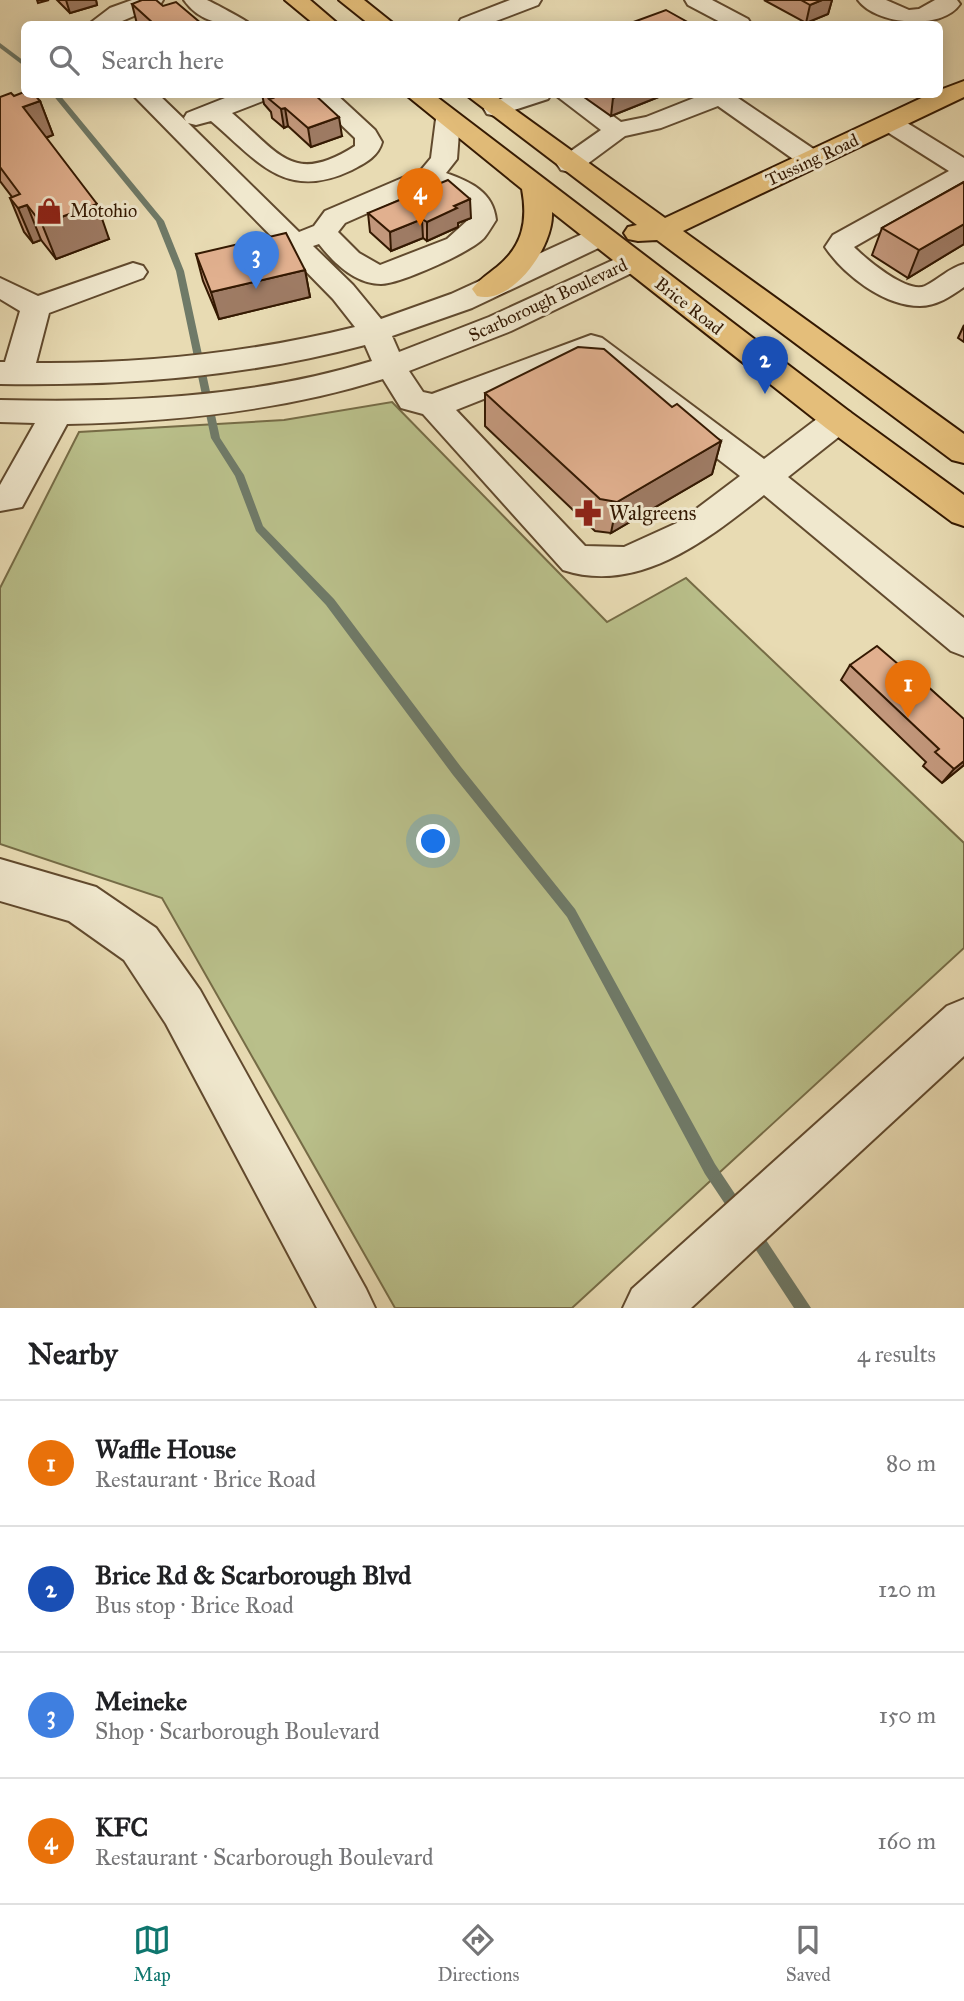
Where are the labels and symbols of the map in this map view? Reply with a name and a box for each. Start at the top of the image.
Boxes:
street label: Tussing Road [762,129,862,192]
pin: 4 [397,168,443,226]
shop icon: Motohio [34,196,64,226]
place label: Motohio [70,200,137,222]
pin: 3 [233,231,279,289]
street label: Scarborough Boulevard [465,254,631,347]
street label: Brice Road [650,272,728,340]
pin: 2 [742,336,788,394]
pharmacy icon: Walgreens [573,498,603,528]
place label: Walgreens [609,500,697,526]
pin: 1 [885,660,931,718]
your location [416,824,450,858]

